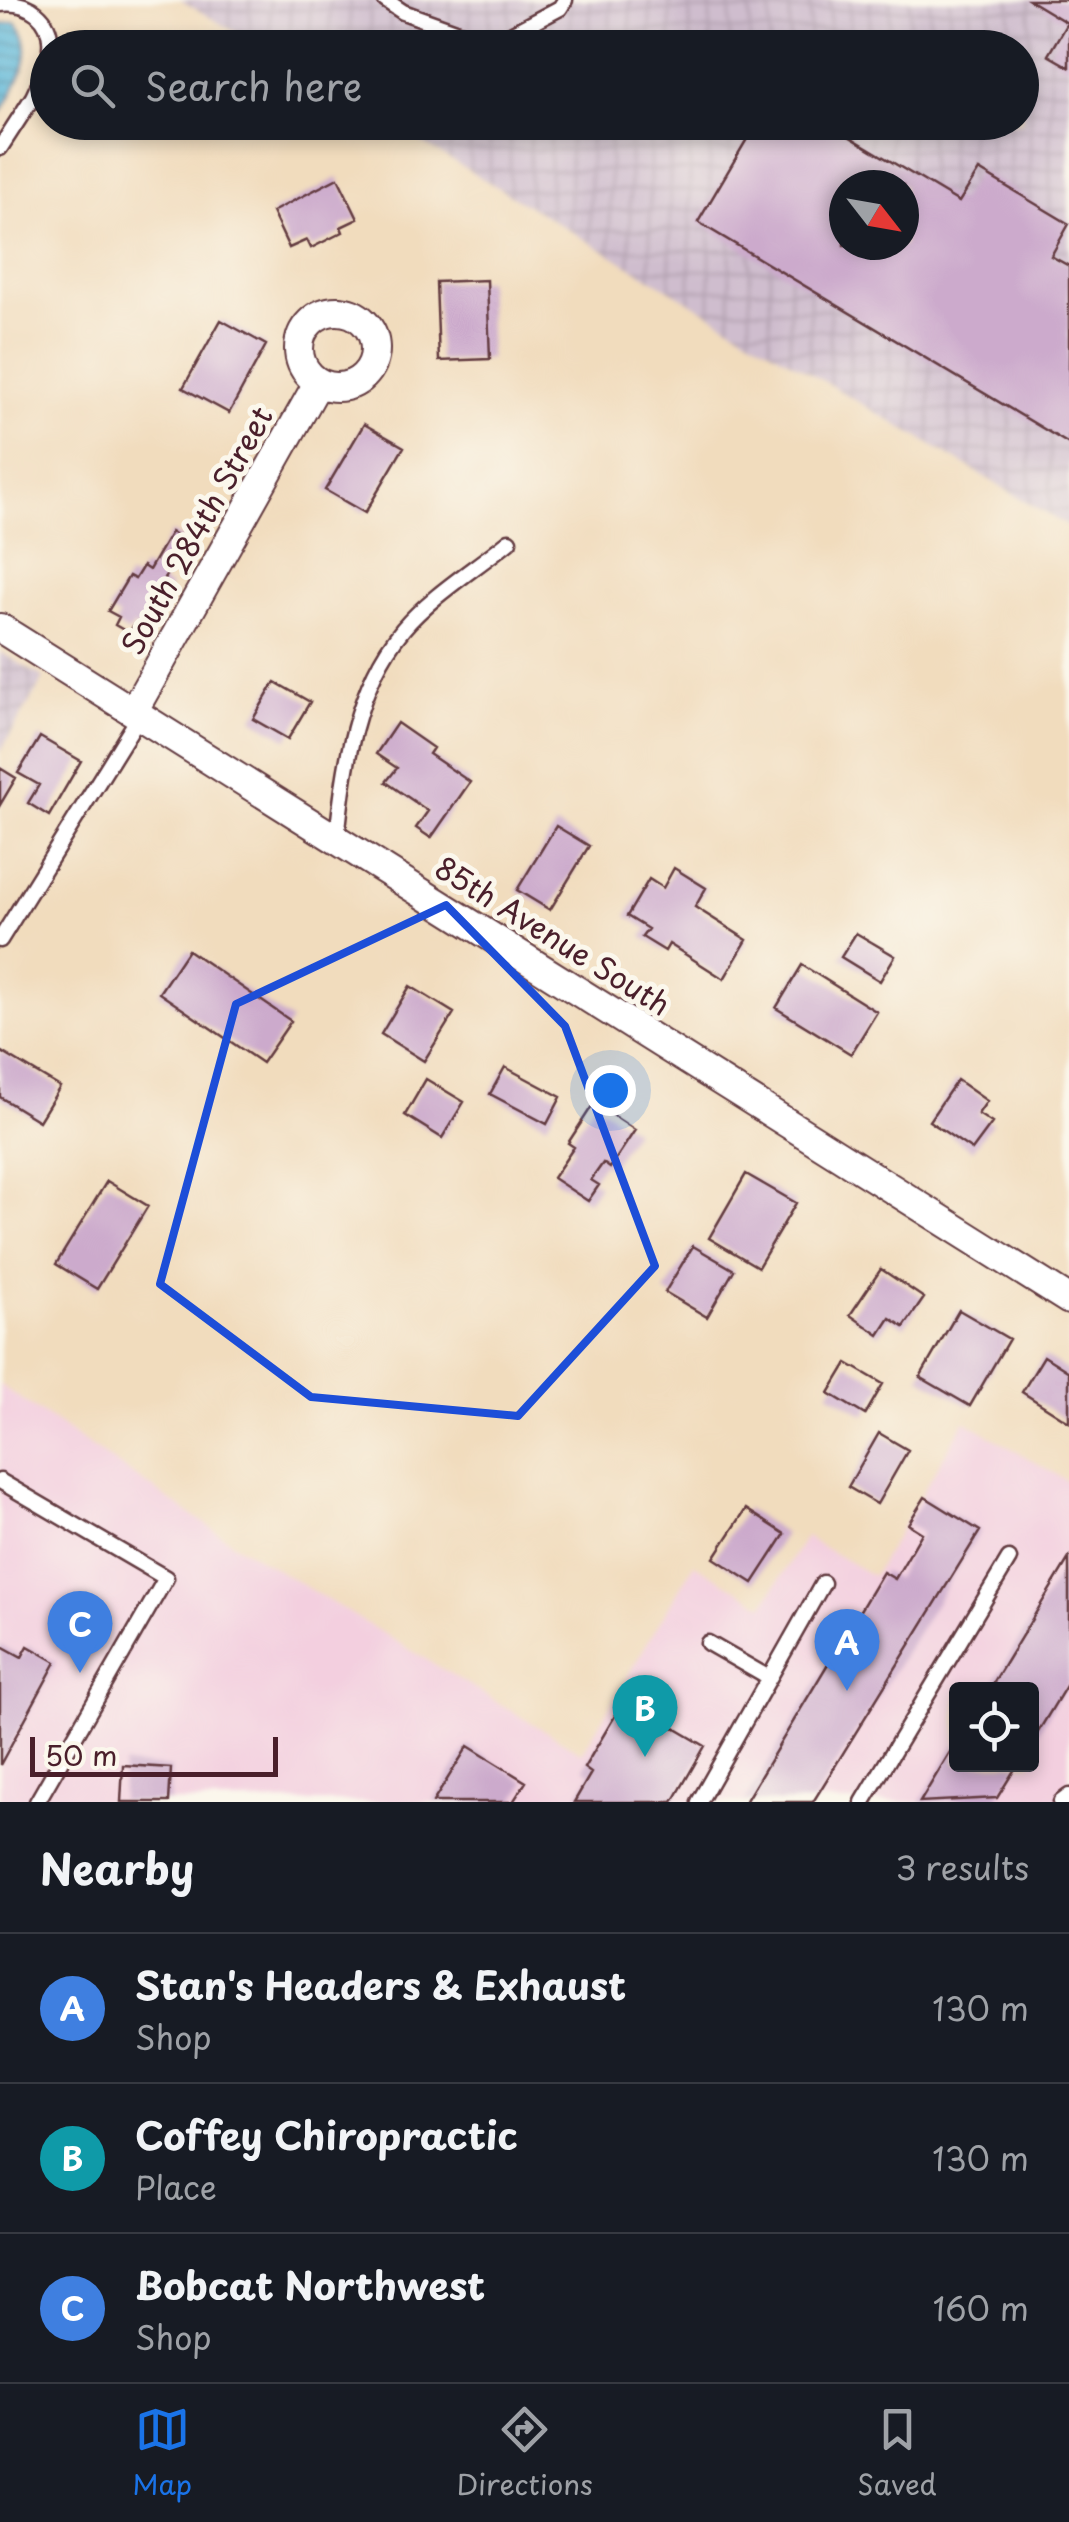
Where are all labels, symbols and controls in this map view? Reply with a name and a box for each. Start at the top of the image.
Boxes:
search box [30,30,1039,140]
text: Search here [145,57,362,114]
icon: search [65,58,120,113]
north arrow [829,170,919,260]
street label: South 284th Street [109,398,283,662]
street label: 85th Avenue South [427,844,680,1026]
your location [585,1065,636,1116]
pin: C [48,1590,112,1673]
pin: A [814,1608,880,1691]
pin: B [612,1674,678,1757]
map controls [949,1682,1039,1772]
button: locate [949,1682,1039,1772]
scale bar [30,1732,278,1776]
text: 50 m [45,1733,118,1776]
text: Nearby [40,1836,194,1899]
text: 3 results [895,1843,1029,1891]
text: Stan's Headers & Exhaust [135,1956,626,2013]
text: A [60,1984,85,2032]
text: 130 m [932,1984,1029,2032]
text: Shop [135,2013,212,2061]
text: Coffey Chiropractic [135,2106,518,2163]
text: B [62,2134,83,2182]
text: 130 m [932,2134,1029,2182]
text: Place [135,2163,217,2211]
text: Bobcat Northwest [135,2256,485,2313]
text: C [60,2284,85,2332]
text: 160 m [933,2284,1029,2332]
text: Shop [135,2313,212,2361]
tab: Map [132,2402,192,2505]
tab: Directions [457,2402,593,2505]
tab: Saved [857,2402,937,2505]

